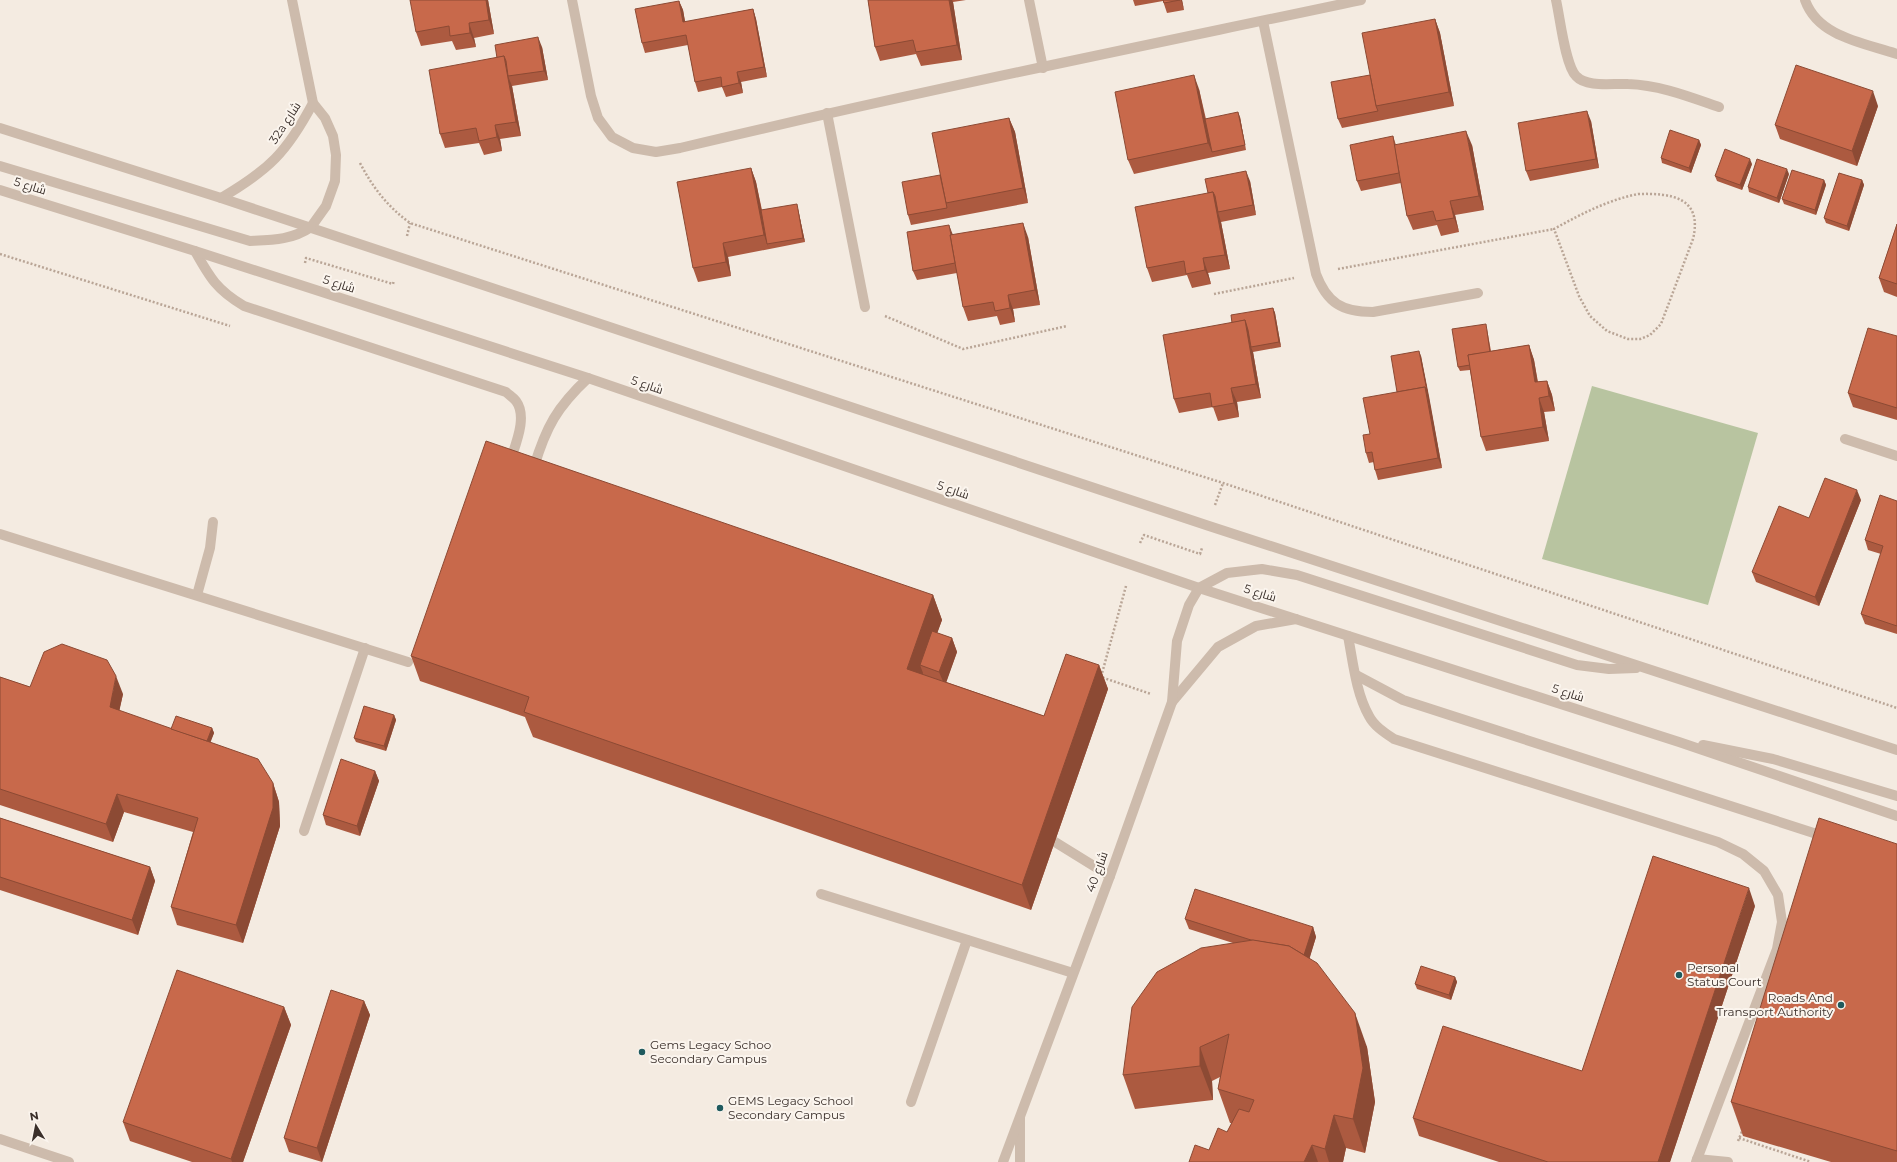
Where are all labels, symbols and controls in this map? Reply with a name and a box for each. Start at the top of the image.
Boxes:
street label: 32a شارع [265,99,305,147]
street label: شارع 5 [12,173,48,199]
street label: شارع 5 [321,271,357,297]
street label: شارع 5 [629,372,665,398]
street label: شارع 5 [935,477,971,503]
street label: شارع 5 [1242,580,1278,606]
street label: شارع 5 [1550,680,1586,706]
street label: شارع 40 [1082,849,1112,895]
place label: Personal Status Court [1687,960,1762,989]
marker: Personal Status Court [1674,970,1684,980]
place label: Roads And Transport Authority [1716,990,1833,1019]
marker: Roads And Transport Authority [1836,1000,1846,1010]
place label: Gems Legacy Schoo Secondary Campus [650,1037,771,1066]
marker: Gems Legacy Schoo Secondary Campus [637,1047,647,1057]
place label: GEMS Legacy School Secondary Campus [728,1093,854,1122]
marker: GEMS Legacy School Secondary Campus [715,1103,725,1113]
north arrow [16,1106,56,1146]
text: N [29,1108,40,1124]

